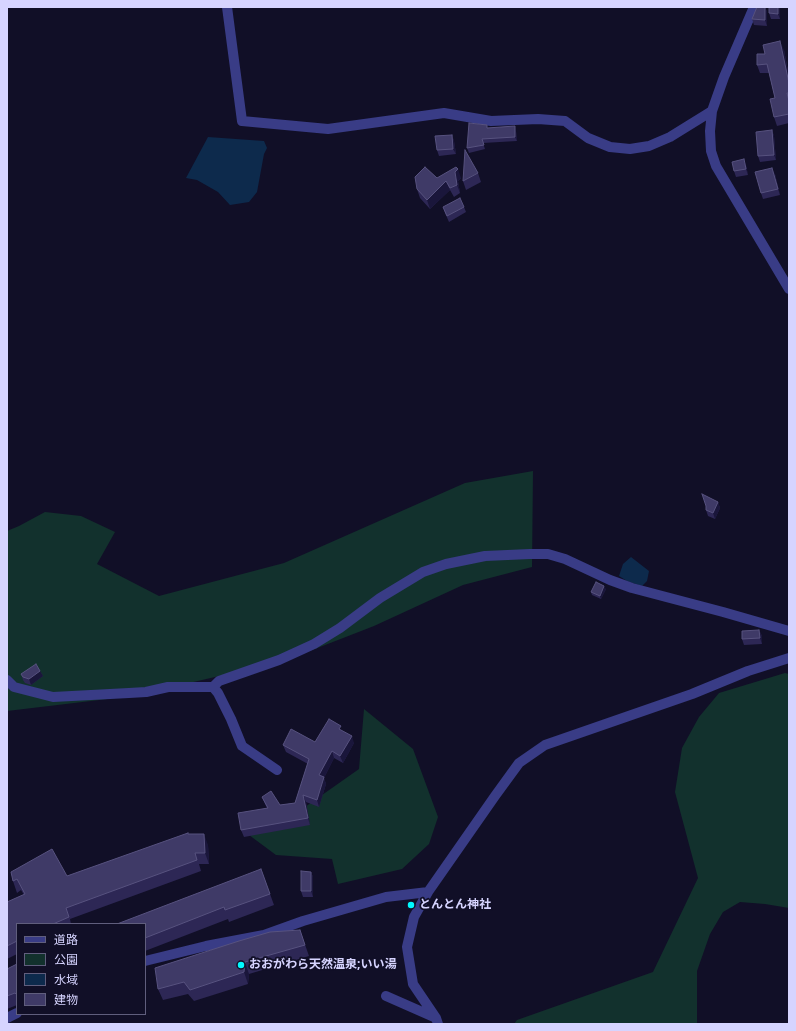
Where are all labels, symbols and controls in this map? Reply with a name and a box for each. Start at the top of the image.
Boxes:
place label: とんとん神社 [419,898,491,912]
marker: とんとん神社 [406,900,416,910]
legend [16,923,146,1015]
text: 道路 [54,931,78,948]
text: 公園 [54,951,78,968]
place label: おおがわら天然温泉;いい湯 [249,958,396,972]
marker: おおがわら天然温泉;いい湯 [236,960,246,970]
text: 水域 [54,971,78,988]
text: 建物 [54,991,78,1008]

